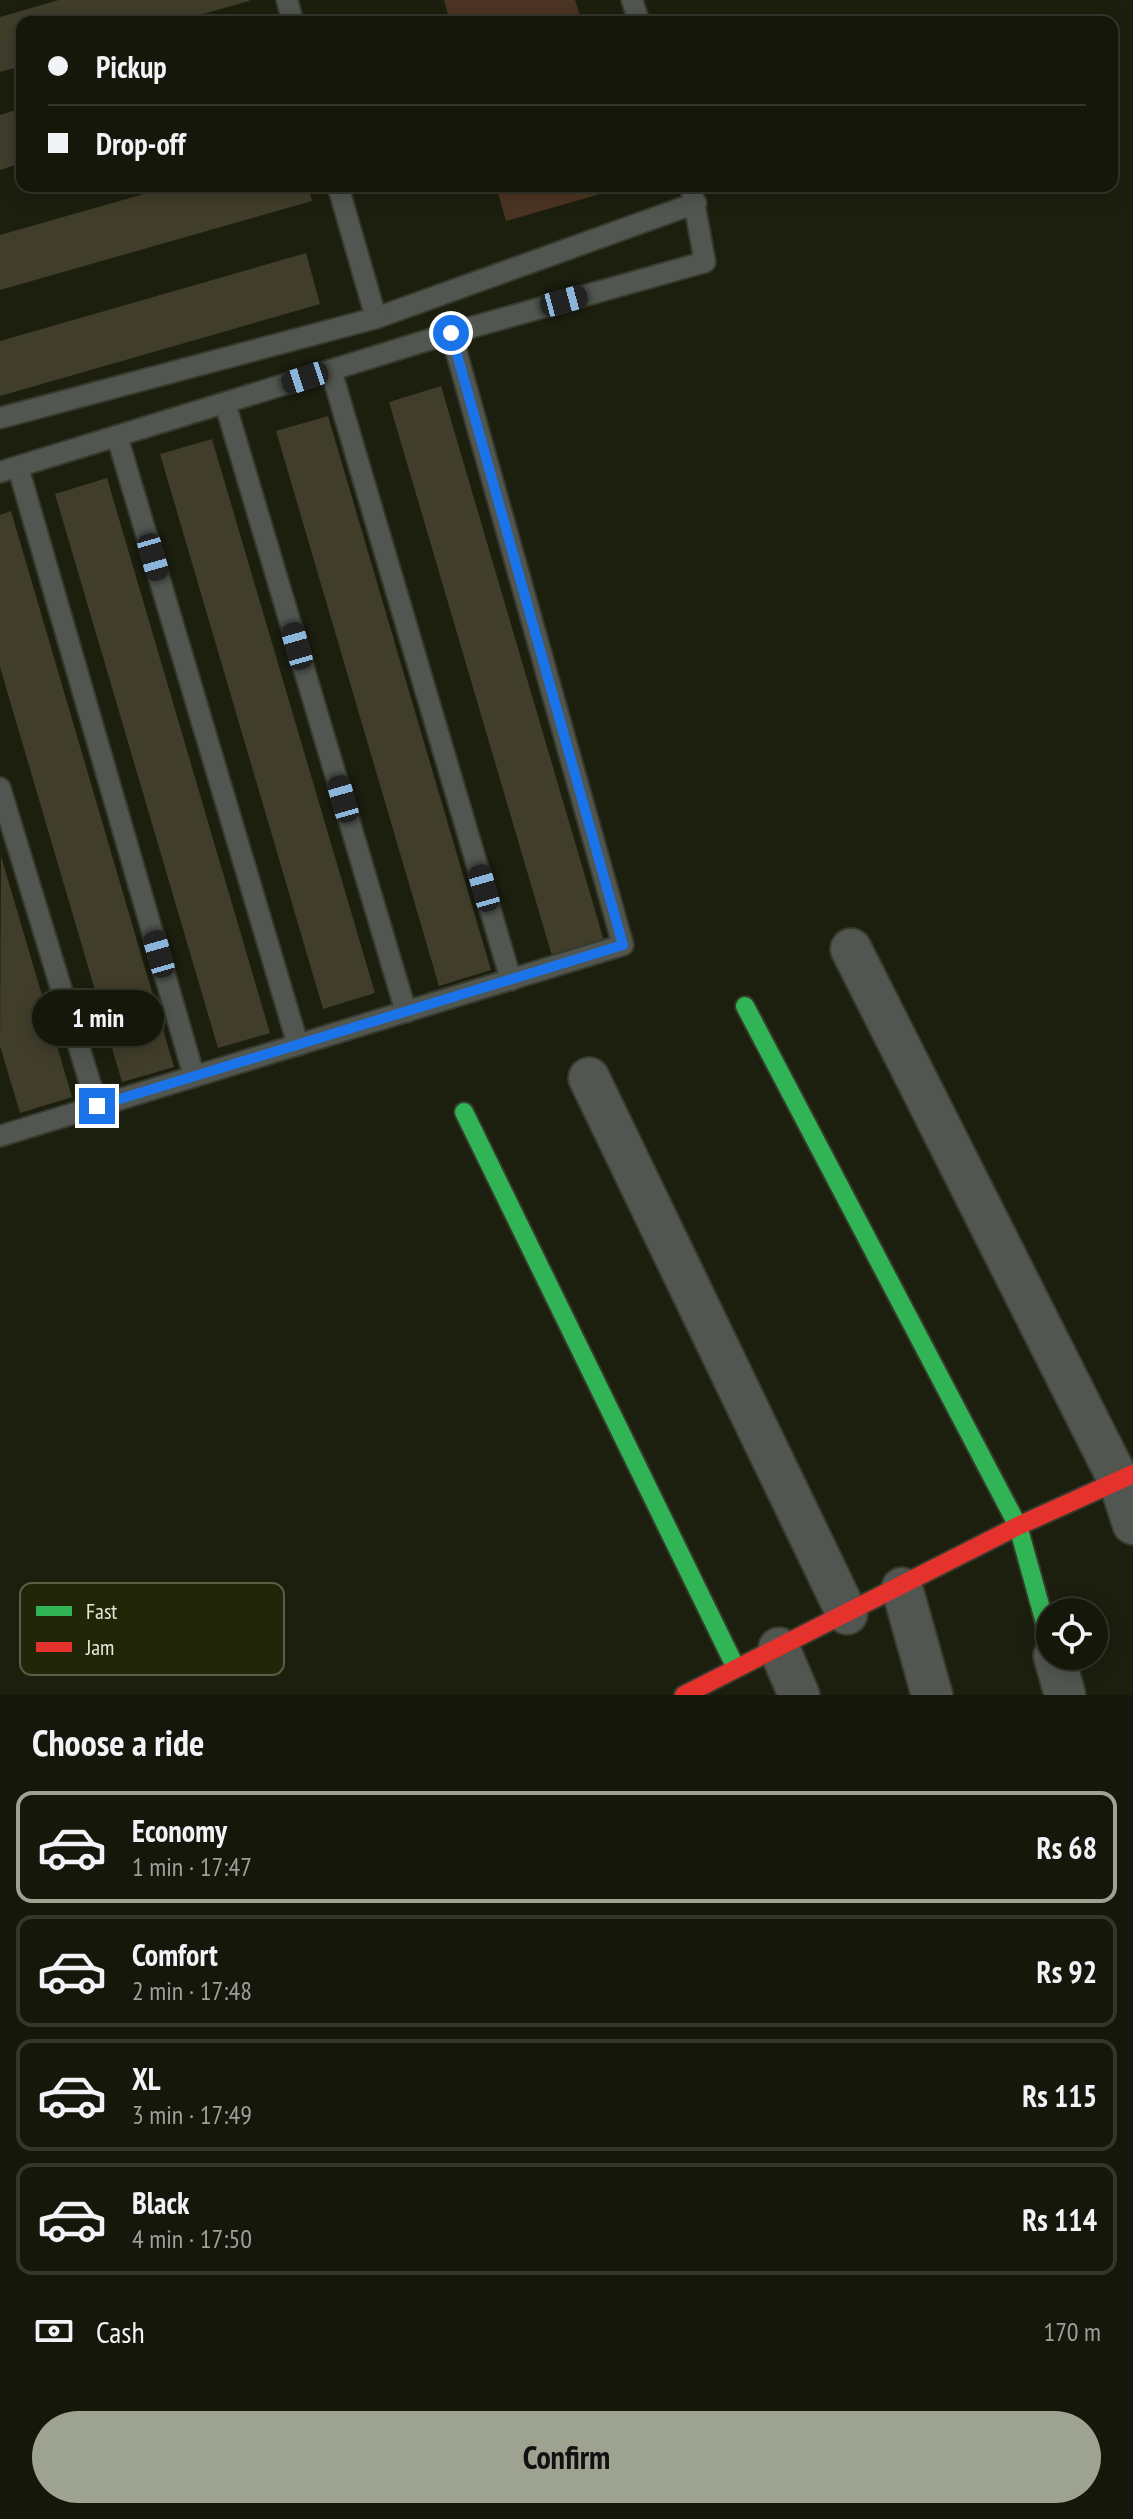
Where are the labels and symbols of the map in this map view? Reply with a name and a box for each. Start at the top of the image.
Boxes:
car [538,283,590,319]
route start [433,315,469,351]
car [278,359,332,397]
car [135,531,171,583]
car [279,620,315,672]
car [325,773,361,825]
car [466,862,502,914]
car [141,928,177,980]
callout: 1 min [31,990,163,1046]
route end [79,1088,115,1124]
legend [20,1583,284,1675]
text: Fast [86,1597,117,1625]
text: Jam [85,1633,114,1661]

